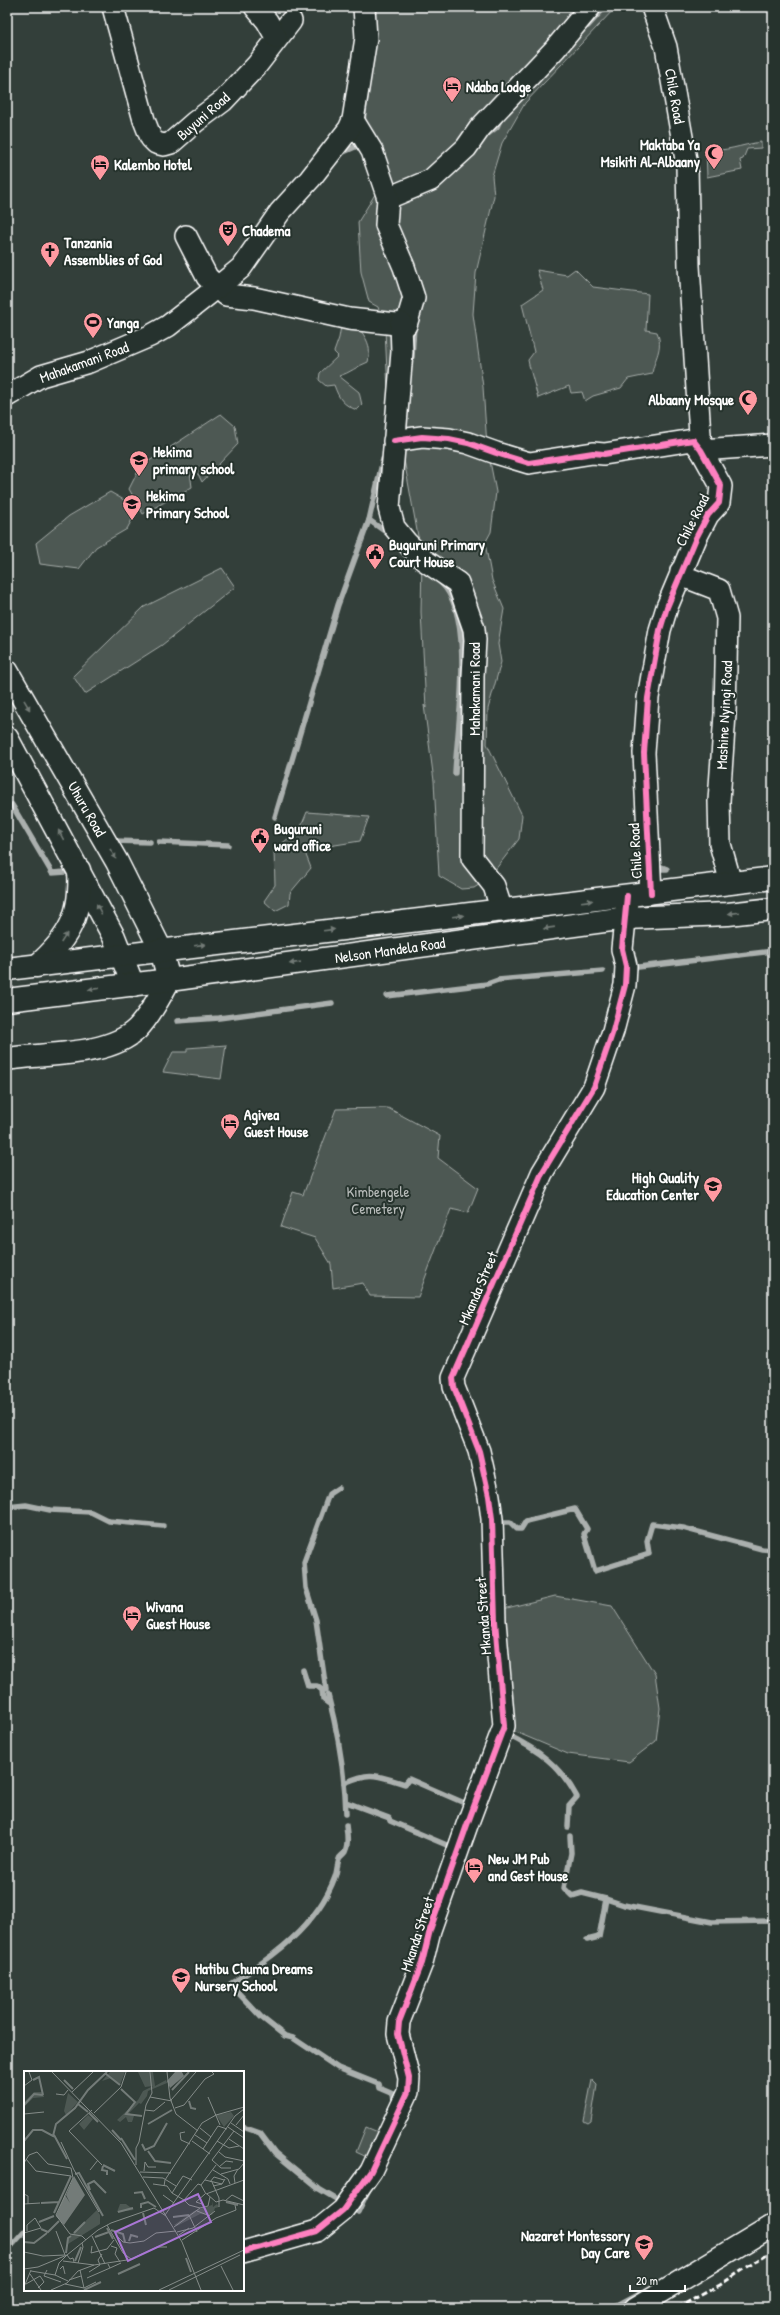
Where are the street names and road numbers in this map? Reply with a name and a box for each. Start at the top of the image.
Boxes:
street label: Chile Road [660,67,690,125]
street label: Buyuni Road [172,87,234,145]
street label: Mahakamani Road [37,336,132,388]
street label: Chile Road [670,490,714,550]
street label: Mahakamani Road [464,642,485,736]
street label: Mashine Nyingi Road [711,660,737,770]
street label: Uhuru Road [63,778,111,841]
street label: Chile Road [623,822,647,879]
street label: Nelson Mandela Road [333,932,447,968]
street label: Mkanda Street [453,1247,503,1328]
street label: Mkanda Street [470,1576,496,1656]
street label: Mkanda Street [395,1893,439,1974]

